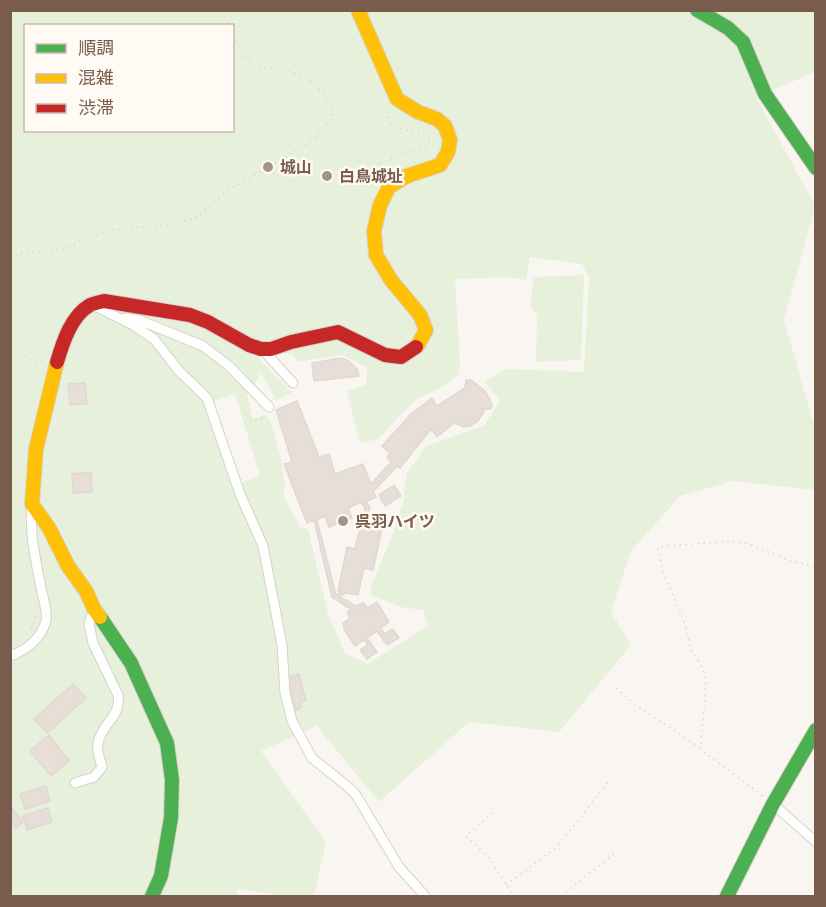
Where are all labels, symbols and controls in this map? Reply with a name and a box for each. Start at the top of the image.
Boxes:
legend [24,24,234,132]
text: 順調 [78,37,114,58]
text: 混雑 [78,67,114,88]
text: 渋滞 [78,97,114,118]
place label: 城山 [280,157,312,177]
marker: 城山 [261,160,275,174]
place label: 白鳥城址 [339,166,403,186]
marker: 白鳥城址 [320,169,334,183]
place label: 呉羽ハイツ [355,511,435,531]
marker: 呉羽ハイツ [336,514,350,528]

